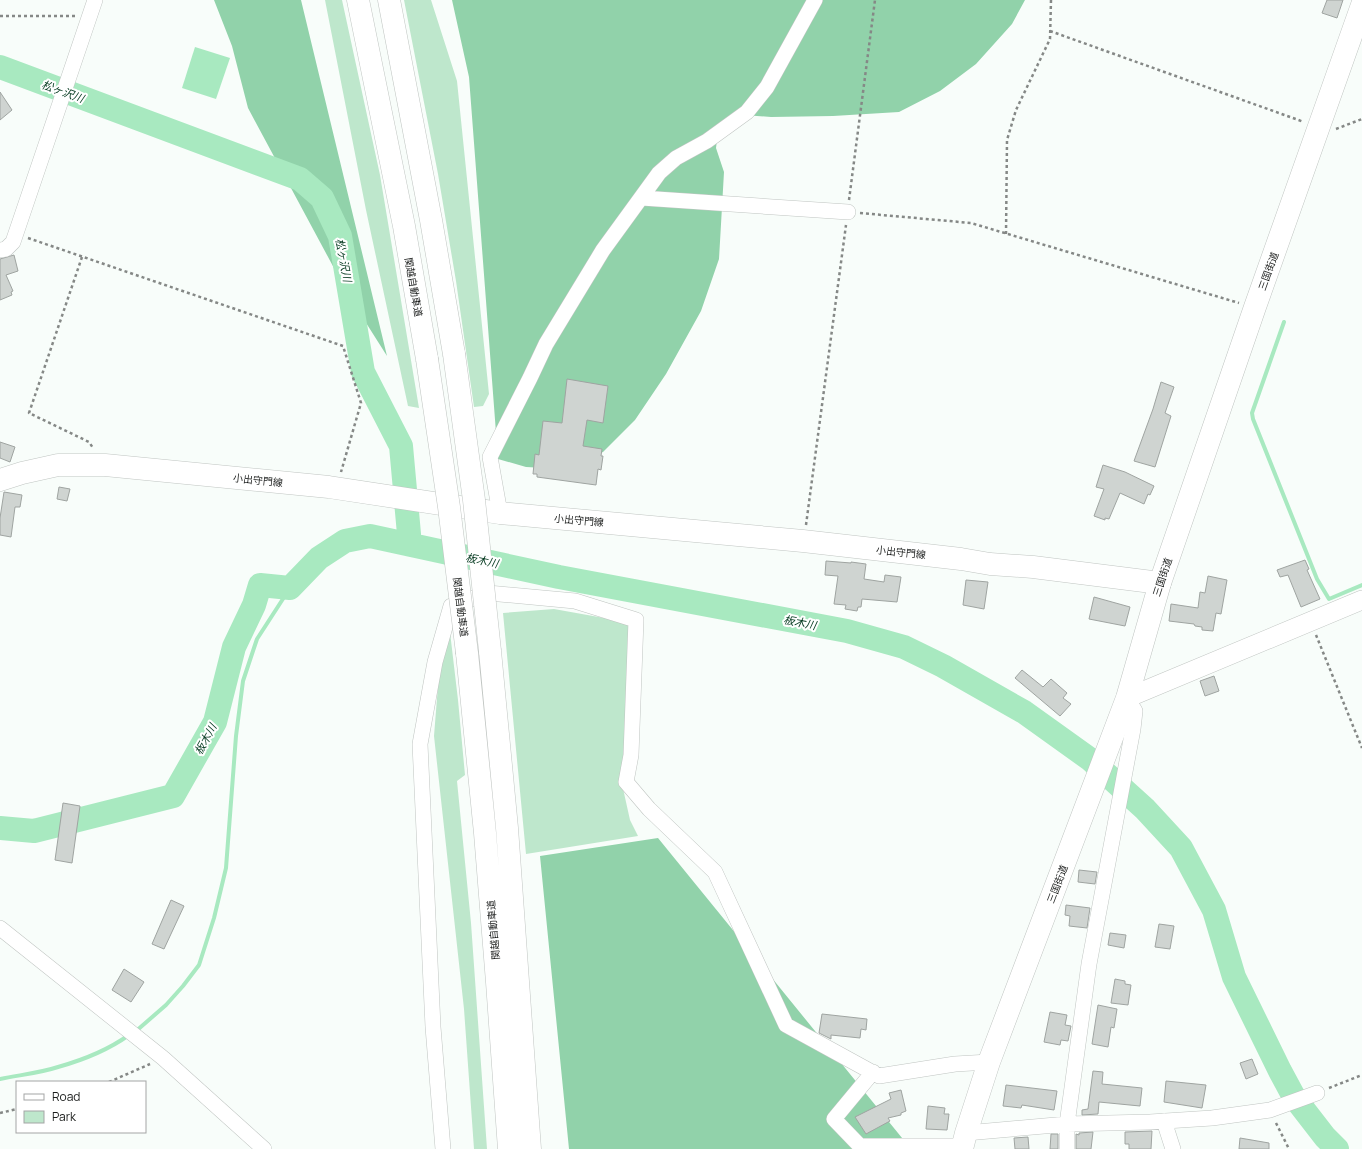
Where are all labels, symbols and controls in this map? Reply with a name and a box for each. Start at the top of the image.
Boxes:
water label: 松ヶ沢川 [40,76,87,106]
water label: 松ヶ沢川 [332,237,356,284]
street label: 三国街道 [1255,250,1281,292]
street label: 関越自動車道 [402,256,426,318]
street label: 小出守門線 [232,470,284,490]
street label: 小出守門線 [553,511,605,529]
street label: 小出守門線 [875,542,927,562]
water label: 板木川 [464,549,501,571]
street label: 三国街道 [1149,556,1175,598]
street label: 関越自動車道 [450,576,472,638]
water label: 板木川 [782,611,819,633]
water label: 板木川 [190,720,220,757]
street label: 三国街道 [1043,863,1071,905]
street label: 関越自動車道 [483,900,503,960]
legend [16,1081,146,1133]
text: Road [52,1088,80,1105]
text: Park [52,1108,77,1125]

